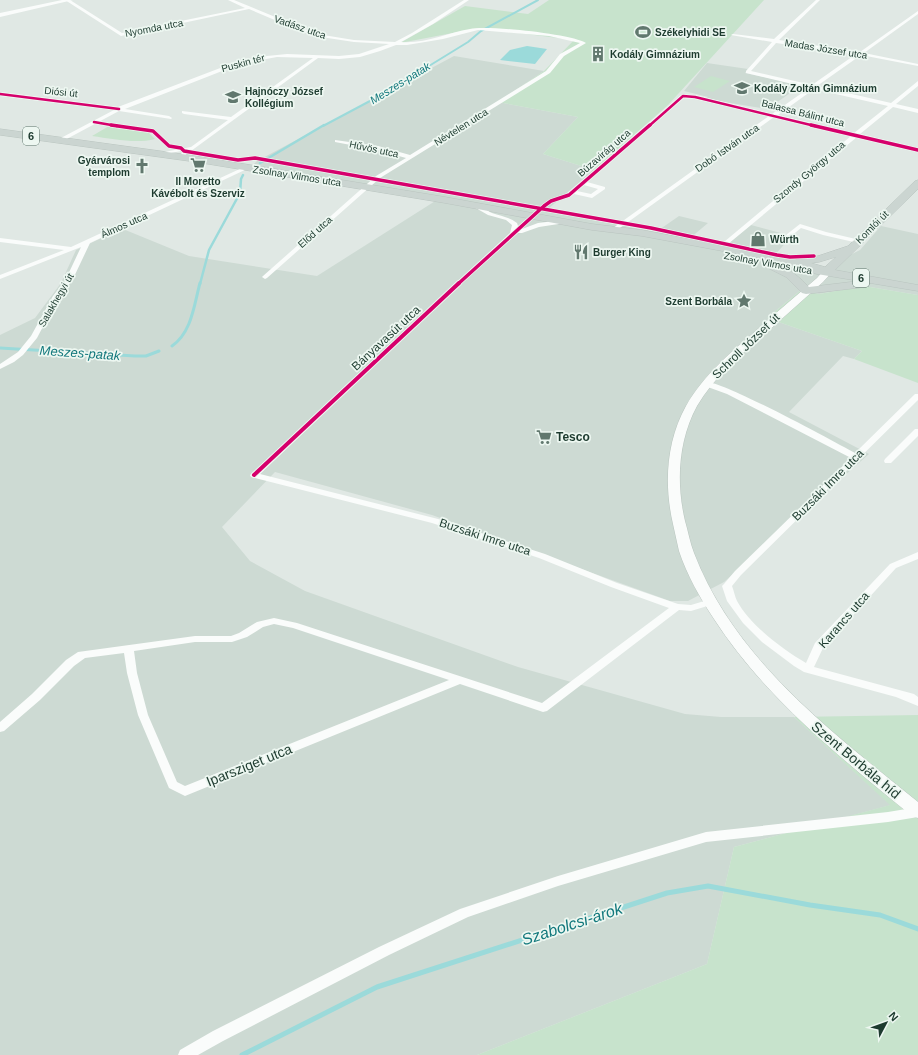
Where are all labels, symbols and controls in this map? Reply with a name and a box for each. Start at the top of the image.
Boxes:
street label: Vadász utca [273,13,328,41]
street label: Nyomda utca [124,17,184,39]
sports icon: Székelyhidi SE [634,23,652,41]
place label: Székelyhidi SE [655,27,726,38]
street label: Madas József utca [784,37,868,61]
building icon: Kodály Gimnázium [589,45,607,63]
place label: Kodály Gimnázium [610,49,700,60]
street label: Puskin tér [220,52,267,74]
water label: Meszes-patak [368,60,433,106]
school or university icon: Kodály Zoltán Gimnázium [733,79,751,97]
place label: Kodály Zoltán Gimnázium [754,83,877,94]
street label: Diósi út [44,85,78,99]
place label: Hajnóczy József Kollégium [245,86,323,109]
school or university icon: Hajnóczy József Kollégium [224,88,242,106]
street label: Balassa Bálint utca [760,97,846,129]
street label: Névtelen utca [432,106,490,148]
street label: Dobó István utca [693,122,761,174]
road number: 6 [23,127,39,145]
street label: Búzavirág utca [575,127,633,179]
street label: Hűvös utca [348,138,400,160]
street label: Szondy György utca [771,139,847,205]
place label: Gyárvárosi templom [78,155,130,178]
supermarket icon: Il Moretto Kávébolt és Szerviz [189,156,207,174]
church icon: Gyárvárosi templom [133,157,151,175]
street label: Zsolnay Vilmos utca [252,164,342,188]
place label: Il Moretto Kávébolt és Szerviz [151,176,245,199]
street label: Komlói út [853,208,891,246]
street label: Álmos utca [99,209,149,240]
street label: Előd utca [296,214,334,250]
shop icon: Würth [749,230,767,248]
place label: Würth [770,234,799,245]
restaurant icon: Burger King [572,243,590,261]
place label: Burger King [593,247,651,258]
street label: Zsolnay Vilmos utca [723,250,813,276]
road number: 6 [853,269,869,287]
street label: Salakhegyi út [36,271,76,329]
place icon: Szent Borbála [735,292,753,310]
place label: Szent Borbála [665,296,732,307]
street label: Bányavasút utca [349,302,423,373]
street label: Schroll József út [709,310,783,382]
water label: Meszes-patak [39,343,122,363]
supermarket icon: Tesco [535,428,553,446]
place label: Tesco [556,430,590,444]
street label: Buzsáki Imre utca [789,446,867,524]
street label: Buzsáki Imre utca [437,516,533,558]
street label: Karancs utca [816,589,872,651]
street label: Szent Borbála híd [808,718,904,802]
street label: Iparsziget utca [204,740,294,789]
water label: Szabolcsi-árok [519,899,625,948]
north arrow [866,1003,906,1043]
text: N [886,1010,901,1023]

